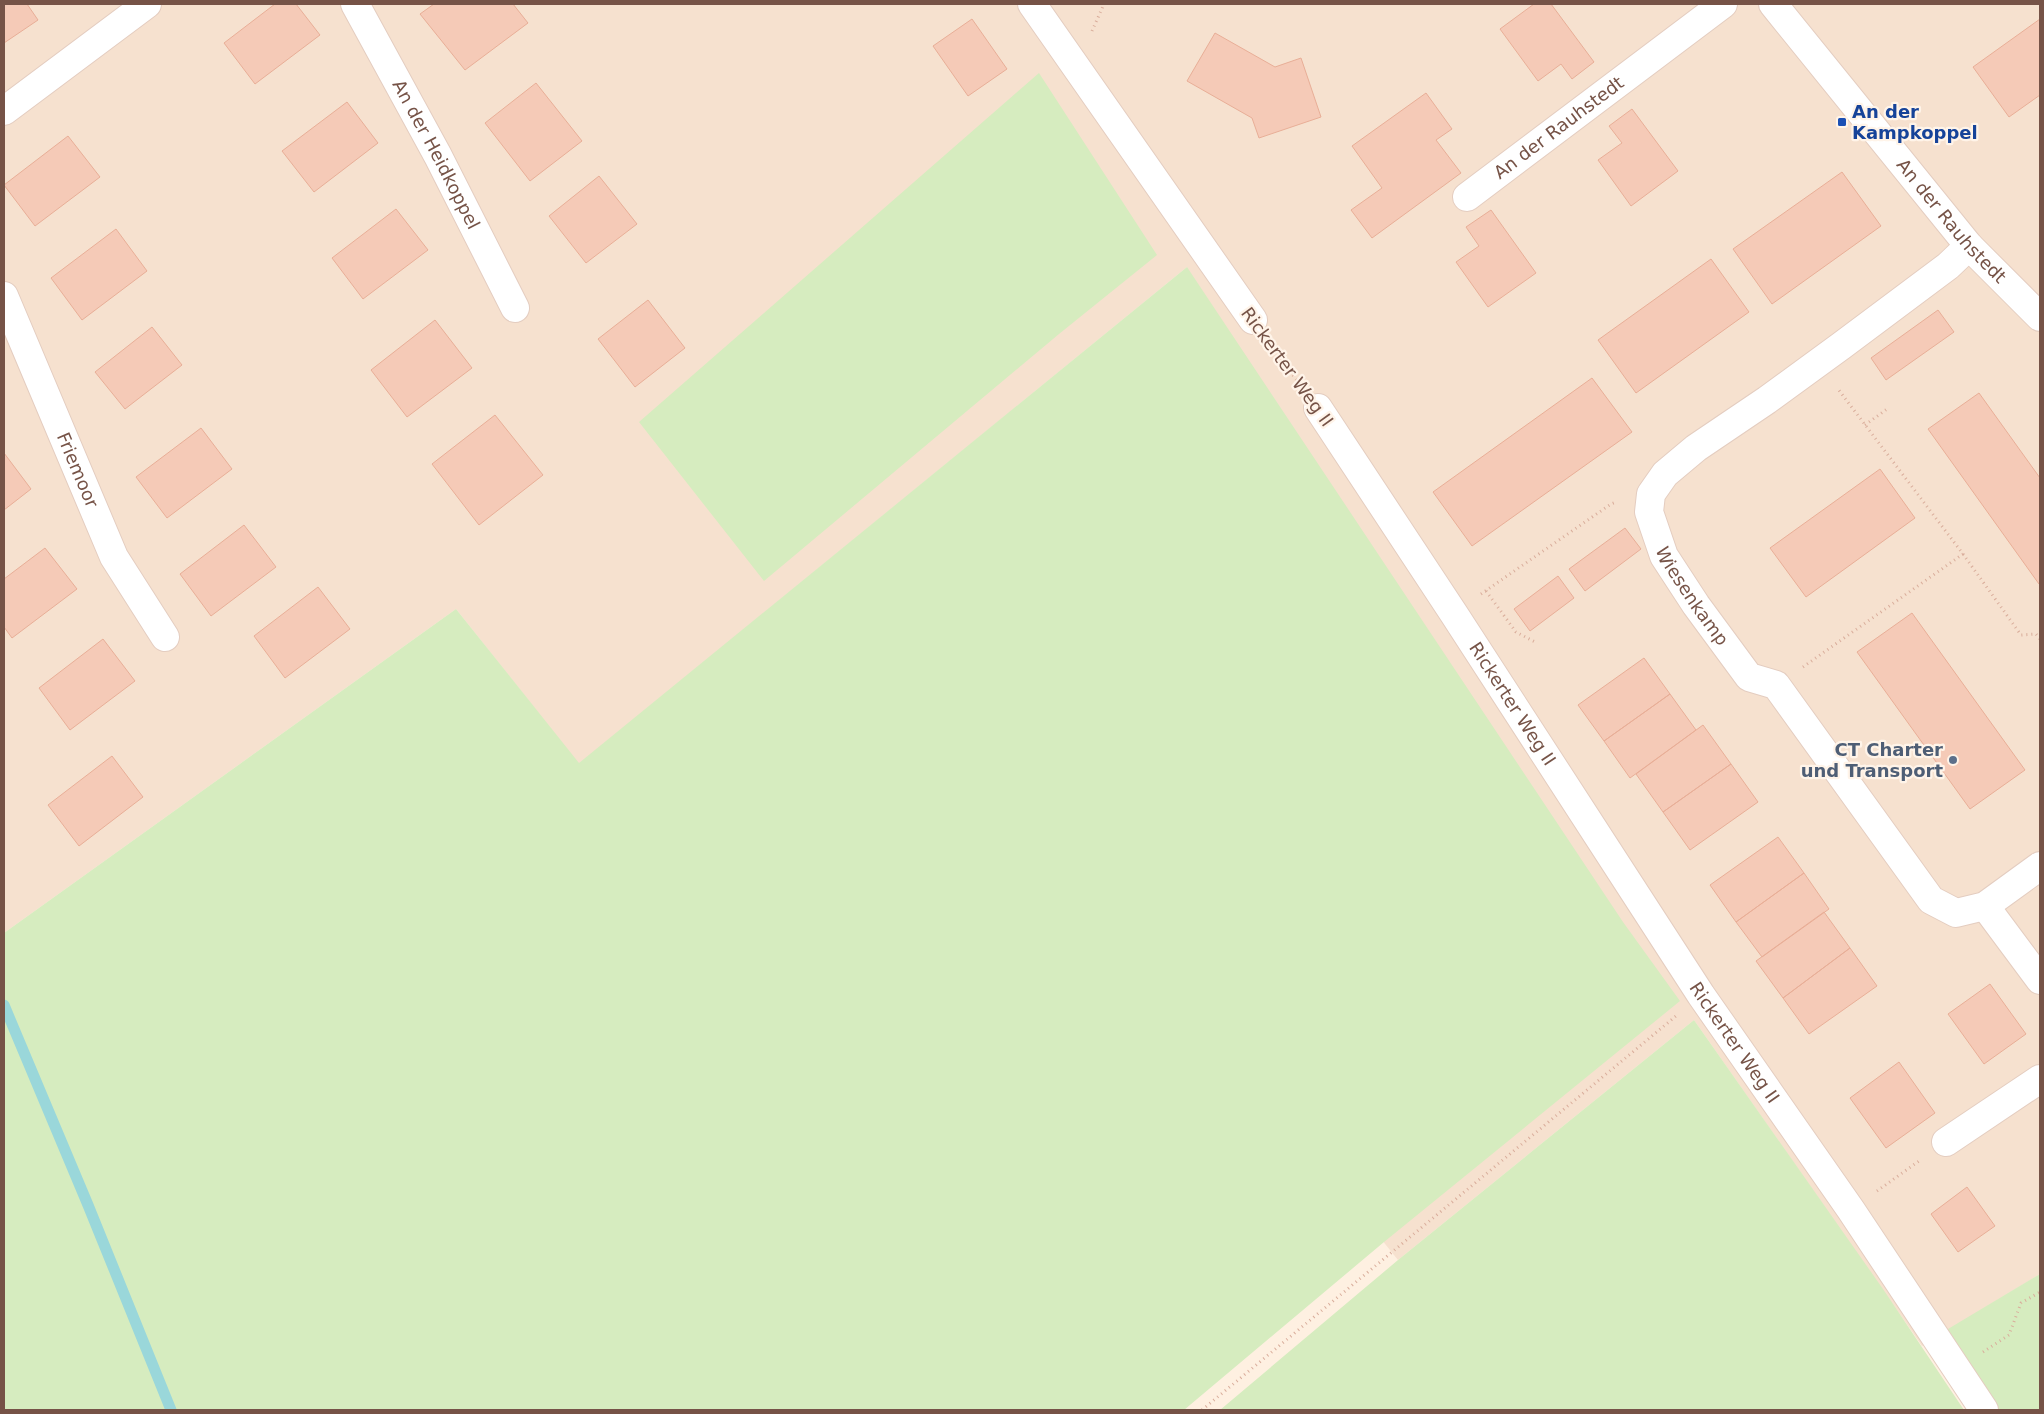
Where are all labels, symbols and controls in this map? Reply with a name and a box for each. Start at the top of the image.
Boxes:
street label: An der Rauhstedt [1489,72,1628,183]
street label: An der Heidkoppel [388,76,484,233]
place label: An der Kampkoppel [1852,101,1978,143]
marker: An der Kampkoppel [1836,116,1848,128]
street label: An der Rauhstedt [1893,154,2011,287]
street label: Rickerter Weg II [1237,303,1338,431]
street label: Friemoor [53,429,103,511]
street label: Wiesenkamp [1652,544,1733,649]
street label: Rickerter Weg II [1465,638,1560,769]
place label: CT Charter und Transport [1801,739,1943,781]
marker: CT Charter und Transport [1947,754,1959,766]
street label: Rickerter Weg II [1685,978,1784,1107]

